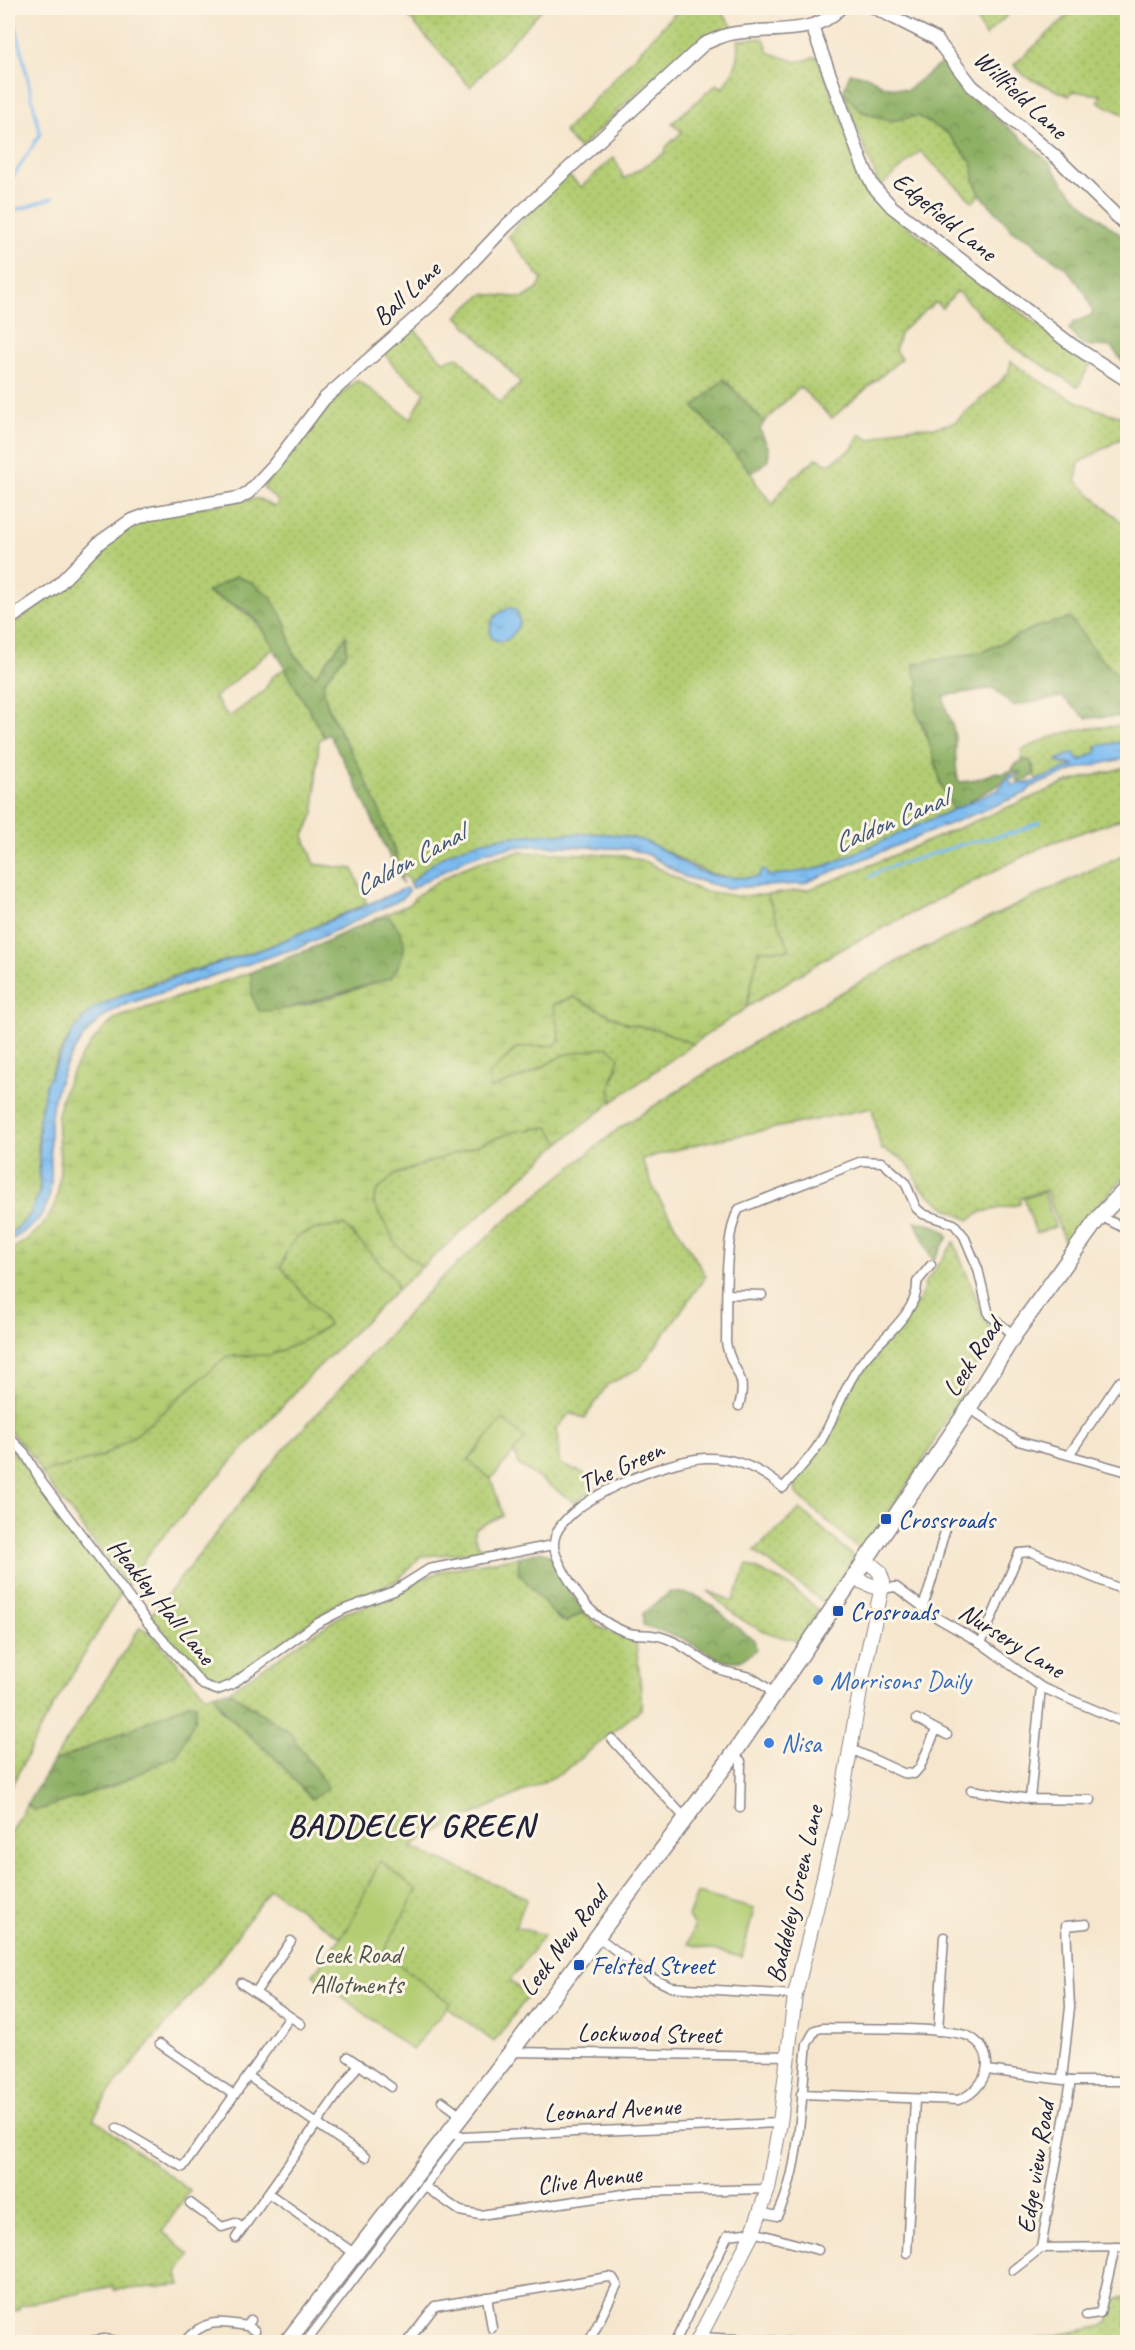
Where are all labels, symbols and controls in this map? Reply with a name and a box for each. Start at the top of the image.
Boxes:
street label: Willfield Lane [967,43,1076,148]
street label: Edgefield Lane [886,164,1006,270]
street label: Ball Lane [365,252,449,333]
water label: Caldon Canal [828,779,960,860]
water label: Caldon Canal [348,813,478,903]
street label: Leek Road [935,1308,1012,1403]
street label: The Green [573,1432,670,1500]
place label: Crossroads [898,1503,997,1536]
marker: Crossroads [879,1512,893,1526]
street label: Heakley Hall Lane [100,1531,224,1673]
place label: Crosroads [850,1595,940,1628]
street label: Nursery Lane [953,1595,1073,1687]
marker: Crosroads [831,1604,845,1618]
place label: Morrisons Daily [830,1664,973,1697]
marker: Morrisons Daily [811,1673,825,1687]
place label: Nisa [781,1727,823,1760]
marker: Nisa [762,1736,776,1750]
street label: Baddeley Green Lane [758,1800,831,1986]
district label: BADDELEY GREEN [287,1805,539,1846]
street label: Leek New Road [511,1877,618,2003]
park label: Leek Road Allotments [311,1938,405,2001]
place label: Felsted Street [591,1949,716,1982]
marker: Felsted Street [572,1958,586,1972]
street label: Lockwood Street [577,2016,723,2051]
street label: Leonard Avenue [543,2089,683,2130]
street label: Edge view Road [1009,2095,1063,2235]
street label: Clive Avenue [535,2157,645,2202]

